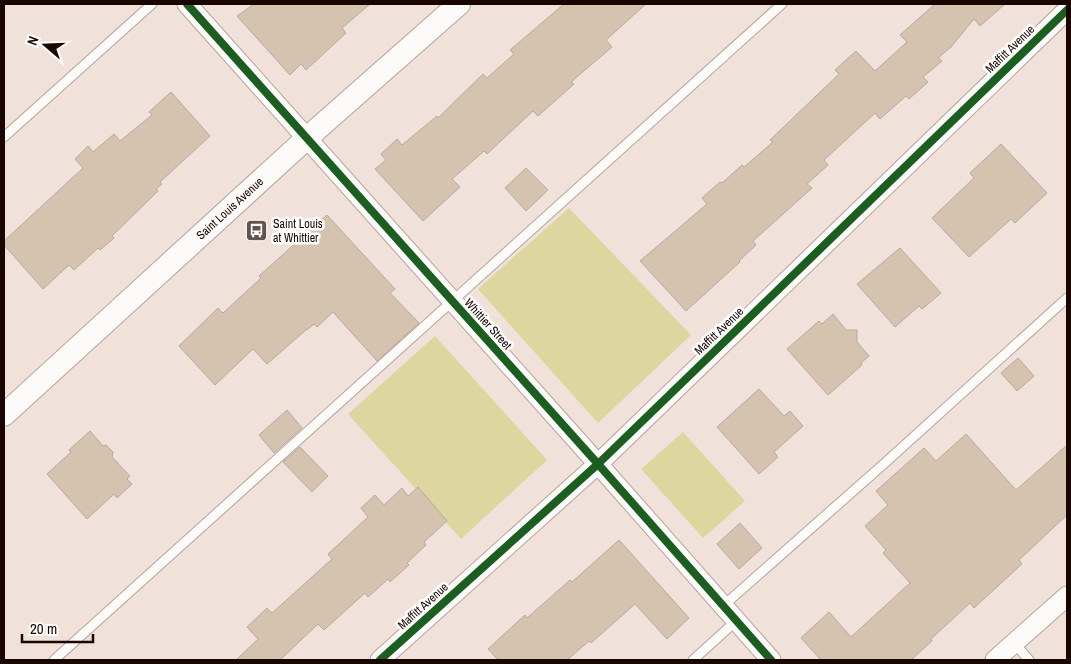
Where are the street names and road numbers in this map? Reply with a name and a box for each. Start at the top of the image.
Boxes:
street label: Maffitt Avenue [982,22,1038,76]
street label: Saint Louis Avenue [193,174,267,243]
street label: Whittier Street [461,295,515,353]
street label: Maffitt Avenue [691,304,747,358]
street label: Maffitt Avenue [394,579,452,633]

